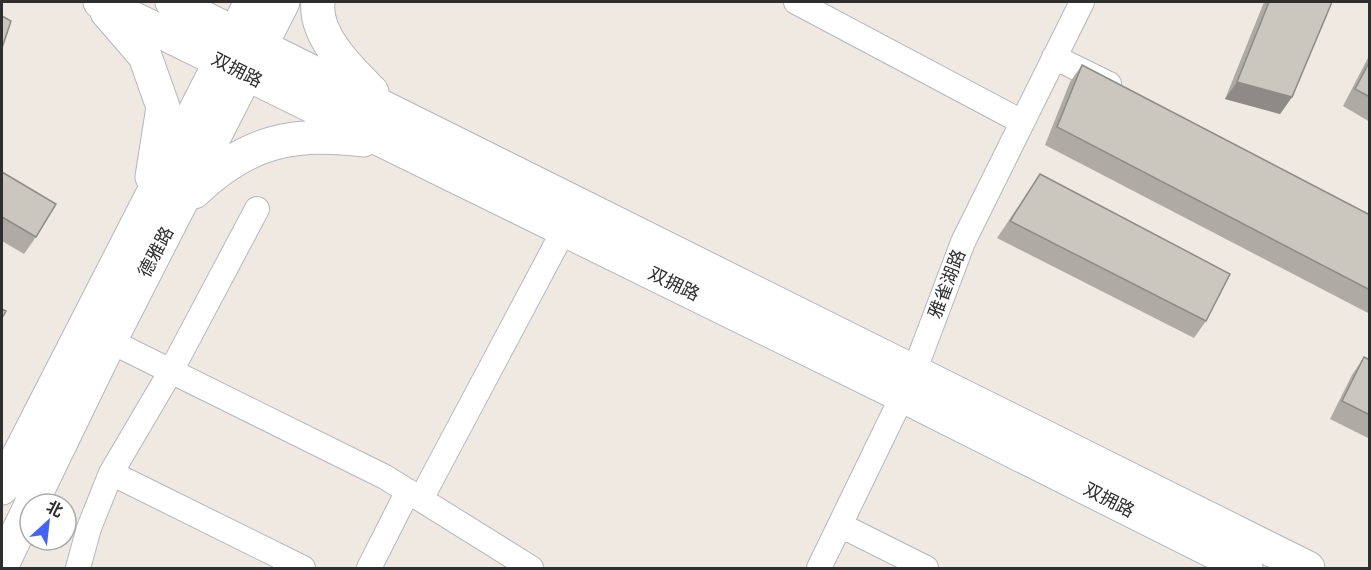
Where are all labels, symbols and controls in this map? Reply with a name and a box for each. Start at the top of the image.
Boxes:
street label: 双拥路 [208,47,267,92]
street label: 德雅路 [133,223,178,281]
street label: 雅雀湖路 [923,246,970,322]
street label: 双拥路 [645,261,704,306]
street label: 双拥路 [1080,477,1139,522]
north arrow [18,492,78,552]
text: 北 [43,496,66,521]

